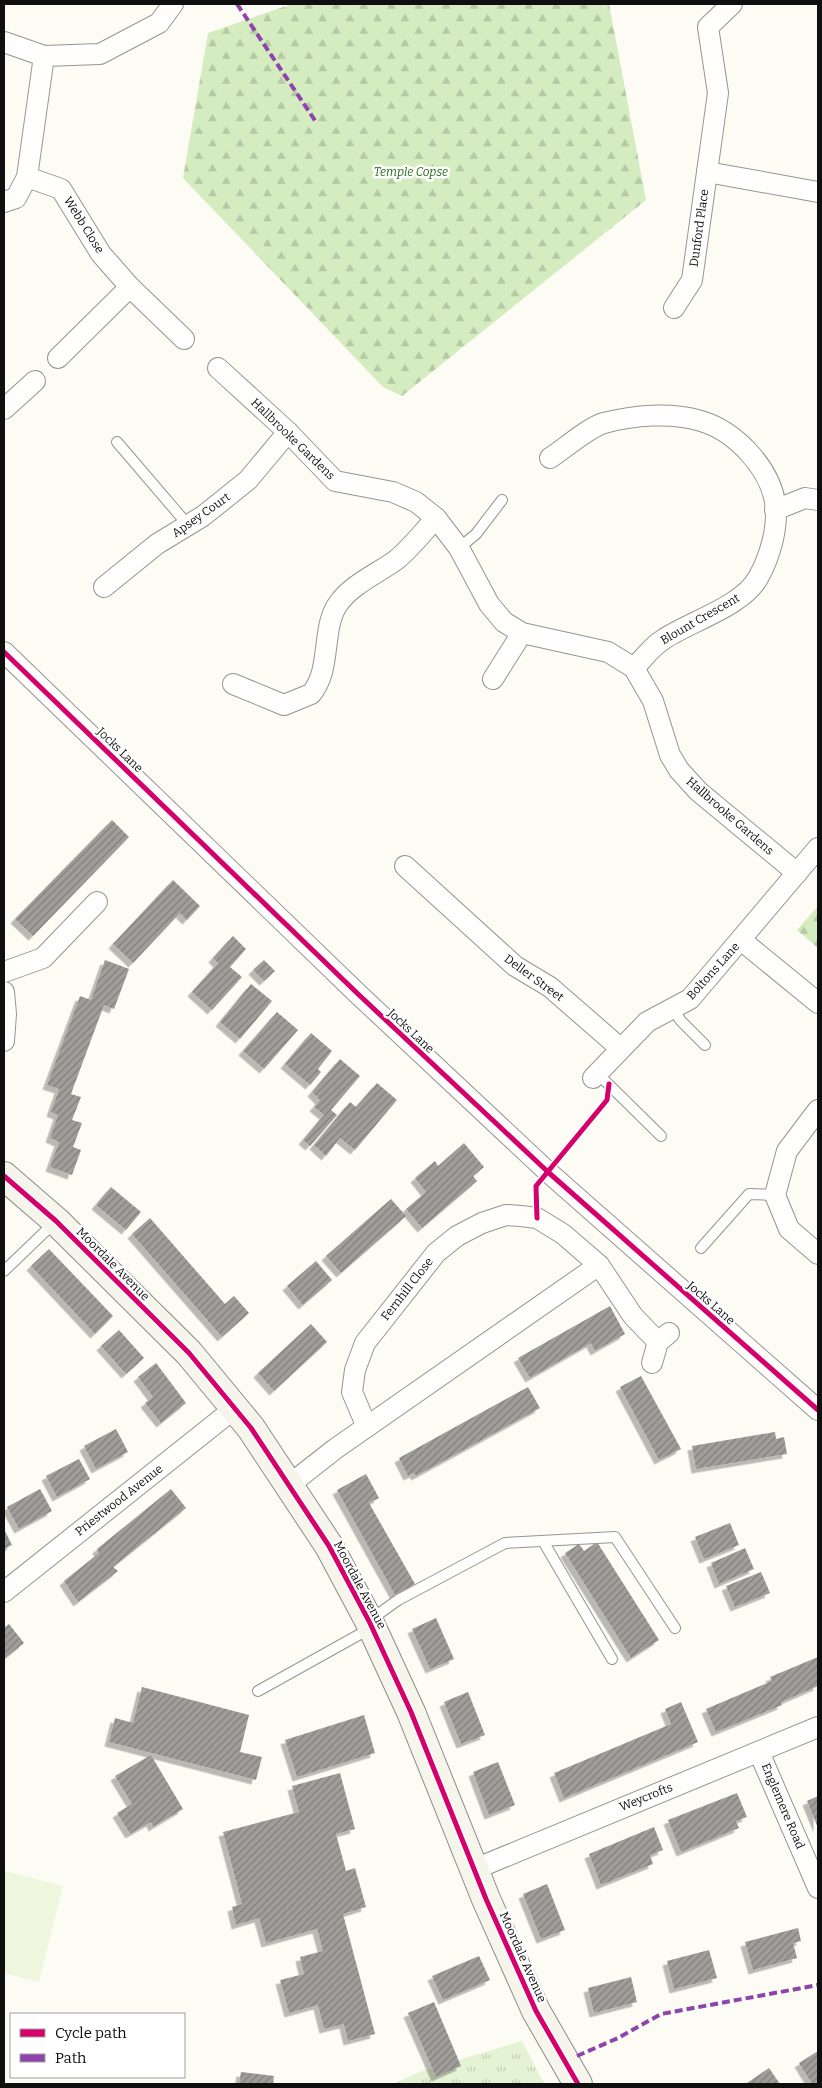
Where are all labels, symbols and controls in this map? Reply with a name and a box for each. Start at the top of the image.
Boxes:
park label: Temple Copse [374,165,448,179]
street label: Dunford Place [687,188,711,268]
street label: Webb Close [61,194,107,256]
street label: Hallbrooke Gardens [248,395,338,483]
street label: Apsey Court [169,490,233,540]
street label: Blount Crescent [658,590,743,647]
street label: Jocks Lane [93,724,146,775]
street label: Hallbrooke Gardens [683,774,777,858]
street label: Boltons Lane [684,940,742,1002]
street label: Deller Street [502,952,567,1005]
street label: Jocks Lane [384,1005,437,1056]
street label: Moordale Avenue [74,1225,152,1303]
street label: Fernhill Close [378,1255,436,1323]
street label: Jocks Lane [684,1278,738,1327]
street label: Priestwood Avenue [72,1461,166,1539]
street label: Moordale Avenue [331,1539,389,1631]
street label: Englemere Road [759,1761,807,1851]
street label: Weycrofts [617,1780,675,1814]
street label: Moordale Avenue [497,1910,549,2004]
legend [10,2013,185,2078]
text: Cycle path [55,2024,127,2042]
text: Path [55,2049,87,2067]

